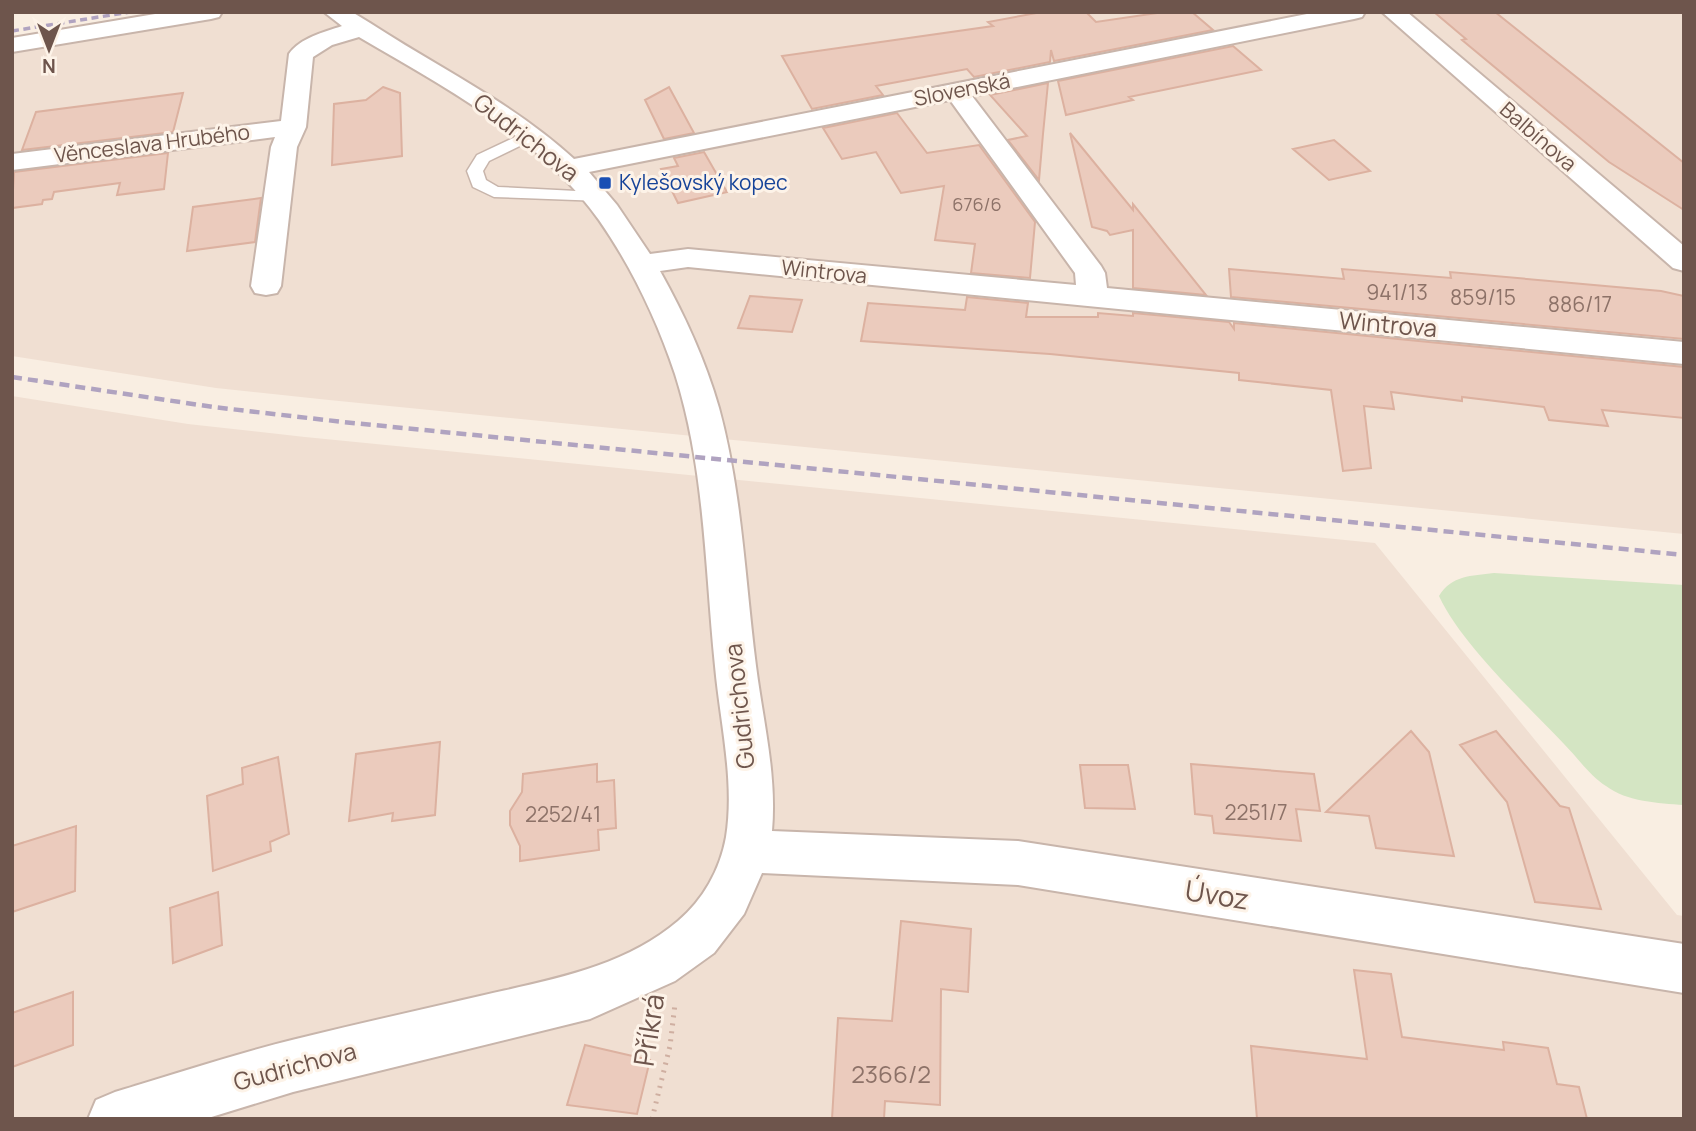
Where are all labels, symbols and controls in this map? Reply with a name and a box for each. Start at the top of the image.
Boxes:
north arrow [14,14,84,84]
text: N [42,53,56,79]
street label: Slovenská [911,66,1012,112]
street label: Gudrichova [467,85,587,189]
street label: Balbínova [1494,95,1583,177]
street label: Věnceslava Hrubého [53,117,251,169]
place label: Kylešovský kopec [619,168,788,196]
marker: Kylešovský kopec [597,175,613,191]
house number: 676/6 [952,192,1002,216]
street label: Wintrova [780,253,868,289]
house number: 941/13 [1366,278,1428,306]
house number: 859/15 [1450,283,1516,311]
house number: 886/17 [1548,290,1612,318]
street label: Wintrova [1338,303,1439,344]
street label: Gudrichova [716,642,761,770]
house number: 2251/7 [1225,798,1287,826]
house number: 2252/41 [525,800,601,828]
street label: Úvoz [1183,870,1252,918]
street label: Příkrá [624,991,672,1069]
street label: Gudrichova [230,1033,360,1098]
house number: 2366/2 [851,1057,931,1090]

